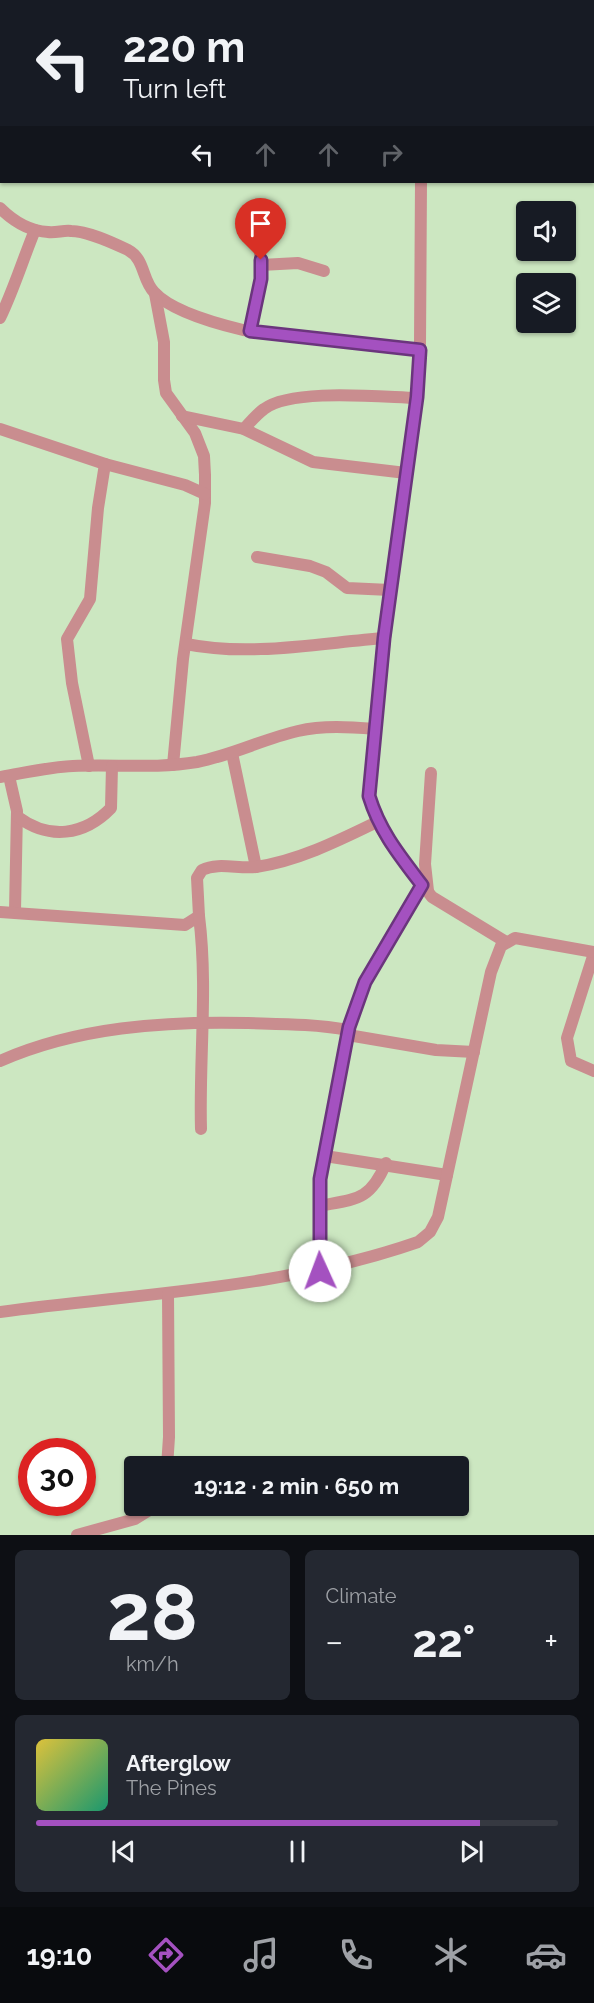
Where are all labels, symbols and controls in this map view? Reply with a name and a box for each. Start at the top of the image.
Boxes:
text: 220 m [123,23,245,72]
icon: left [24,24,102,102]
text: Turn left [123,73,226,104]
icon: left [186,138,219,171]
icon: ahead [249,138,282,171]
icon: ahead [312,138,345,171]
icon: right [375,138,408,171]
pin [235,198,286,260]
map controls [516,201,576,333]
button: sound [516,201,576,261]
icon: arrive [244,207,277,240]
button: layers [516,273,576,333]
position arrow [288,1239,352,1303]
speed limit sign: 30 [18,1438,96,1516]
text: 19:12 · 2 min · 650 m [194,1473,399,1499]
text: 28 [107,1567,198,1658]
text: Climate [326,1584,397,1608]
text: 22° [412,1615,475,1668]
text: − [326,1622,343,1661]
text: + [544,1622,558,1661]
text: km/h [126,1652,179,1676]
text: Afterglow [126,1750,231,1776]
text: The Pines [126,1776,217,1800]
icon: previous [107,1835,140,1868]
icon: pause [281,1835,314,1868]
icon: next [455,1835,488,1868]
icon: directions [145,1934,187,1976]
icon: music [240,1934,282,1976]
icon: phone [335,1934,377,1976]
icon: climate [430,1934,472,1976]
icon: car [525,1934,567,1976]
text: 19:10 [27,1940,92,1971]

